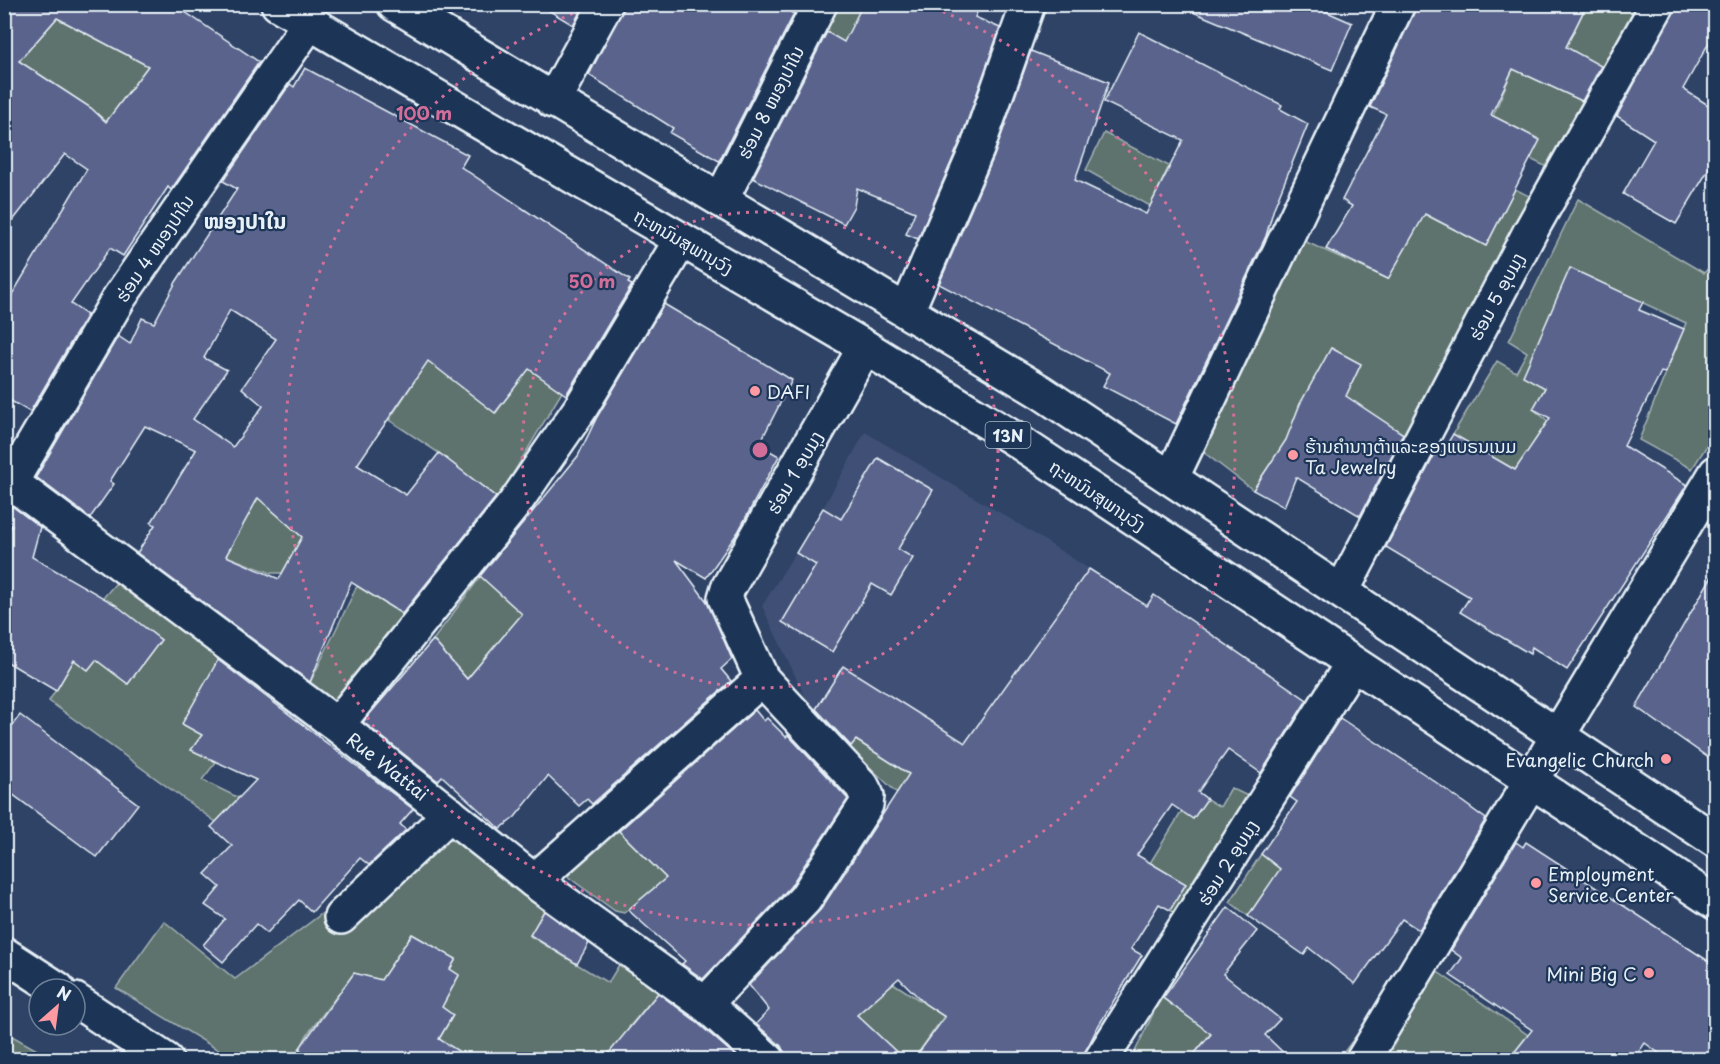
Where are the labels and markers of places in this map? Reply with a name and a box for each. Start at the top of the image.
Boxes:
place label: DAFI [767,378,810,405]
marker: DAFI [748,384,762,398]
place label: ຮ້ານຄຳນາງຕ້າແລະຂອງແບຣນເນມ Ta Jewelry [1305,432,1517,480]
centre of rings [750,440,770,460]
marker: ຮ້ານຄຳນາງຕ້າແລະຂອງແບຣນເນມ Ta Jewelry [1286,448,1300,462]
place label: Evangelic Church [1505,746,1654,773]
marker: Evangelic Church [1659,752,1673,766]
place label: Employment Service Center [1548,860,1674,908]
marker: Employment Service Center [1529,876,1543,890]
place label: Mini Big C [1546,960,1637,987]
marker: Mini Big C [1642,966,1656,980]

